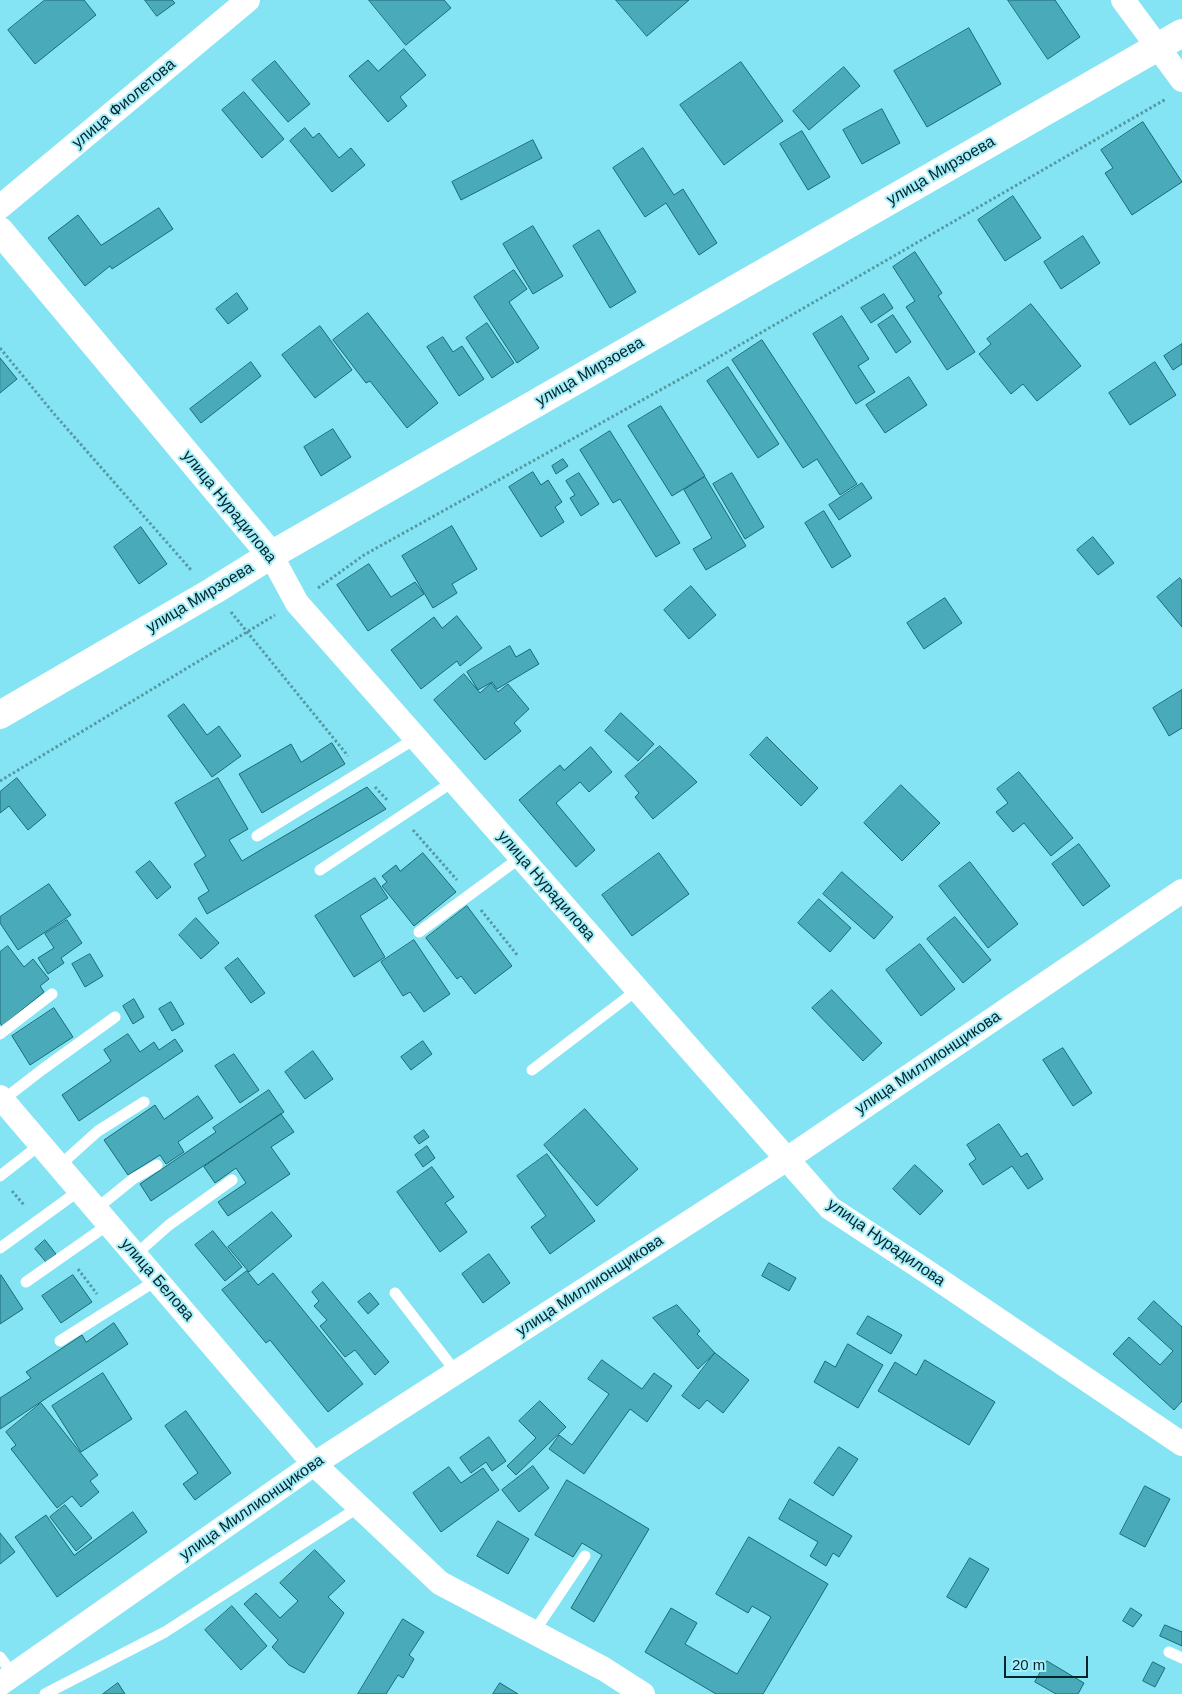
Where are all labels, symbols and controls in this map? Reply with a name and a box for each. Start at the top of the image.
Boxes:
street label: улица Фиолетова [68,55,180,153]
street label: улица Мирзоева [884,132,998,210]
street label: улица Мирзоева [533,333,647,411]
street label: улица Нурадилова [178,447,280,567]
street label: улица Мирзоева [143,558,257,638]
street label: улица Нурадилова [493,827,599,945]
street label: улица Миллионщикова [852,1007,1004,1119]
street label: улица Нурадилова [823,1195,949,1291]
street label: улица Миллионщикова [513,1231,667,1341]
street label: улица Белова [116,1235,198,1325]
street label: улица Миллионщикова [176,1451,328,1565]
scale bar [1007,1646,1091,1678]
text: 20 m [1012,1656,1045,1673]

